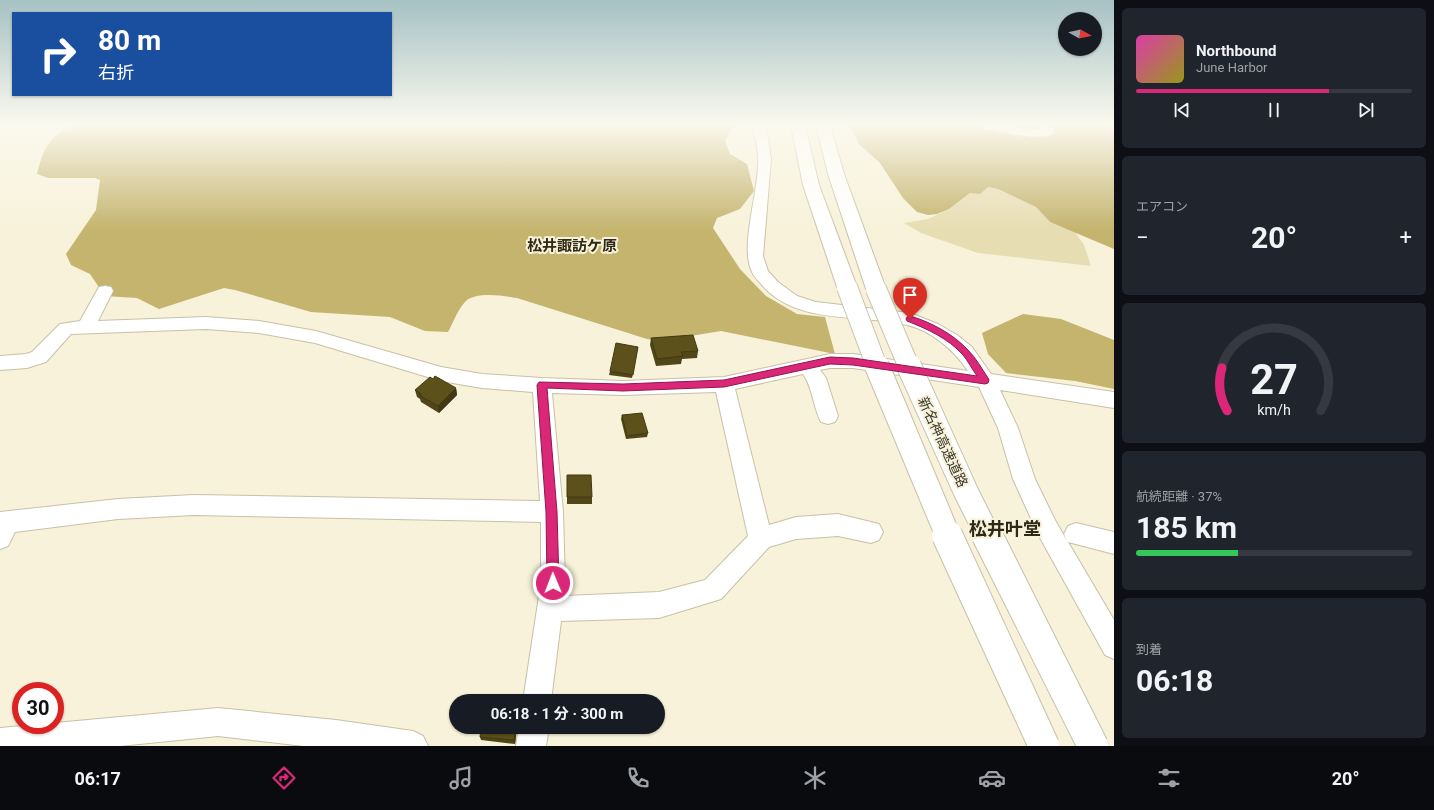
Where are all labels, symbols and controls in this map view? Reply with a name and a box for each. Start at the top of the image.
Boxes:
north arrow [1058,12,1102,56]
map controls [1058,12,1102,56]
text: 80 m [98,24,161,57]
icon: right [32,28,84,80]
text: Northbound [1196,42,1277,60]
text: June Harbor [1196,60,1268,75]
text: 右折 [98,62,134,83]
icon: previous [1171,99,1193,121]
icon: pause [1263,99,1285,121]
icon: next [1355,99,1377,121]
text: エアコン [1136,199,1188,214]
text: 20° [1251,220,1297,255]
text: − [1136,225,1149,250]
text: + [1400,225,1412,250]
district label: 松井諏訪ケ原 [527,237,617,255]
pin [893,278,927,319]
icon: arrive [899,284,921,306]
text: 27 [1250,355,1298,404]
street label: 新名神高速道路 [915,394,971,490]
text: km/h [1257,402,1291,418]
text: 航続距離 · 37% [1136,489,1222,504]
text: 185 km [1136,510,1237,545]
district label: 松井叶堂 [969,518,1041,539]
position arrow [532,562,574,604]
text: 到着 [1136,642,1162,657]
text: 06:18 [1136,663,1213,698]
speed limit sign: 30 [12,682,64,734]
text: 06:18 · 1 分 · 300 m [491,705,623,723]
icon: directions [270,764,298,792]
icon: music [447,764,475,792]
icon: phone [624,764,652,792]
icon: climate [801,764,829,792]
icon: car [978,764,1006,792]
icon: filters [1155,764,1183,792]
text: 06:17 [74,768,121,789]
text: 20° [1332,768,1359,789]

